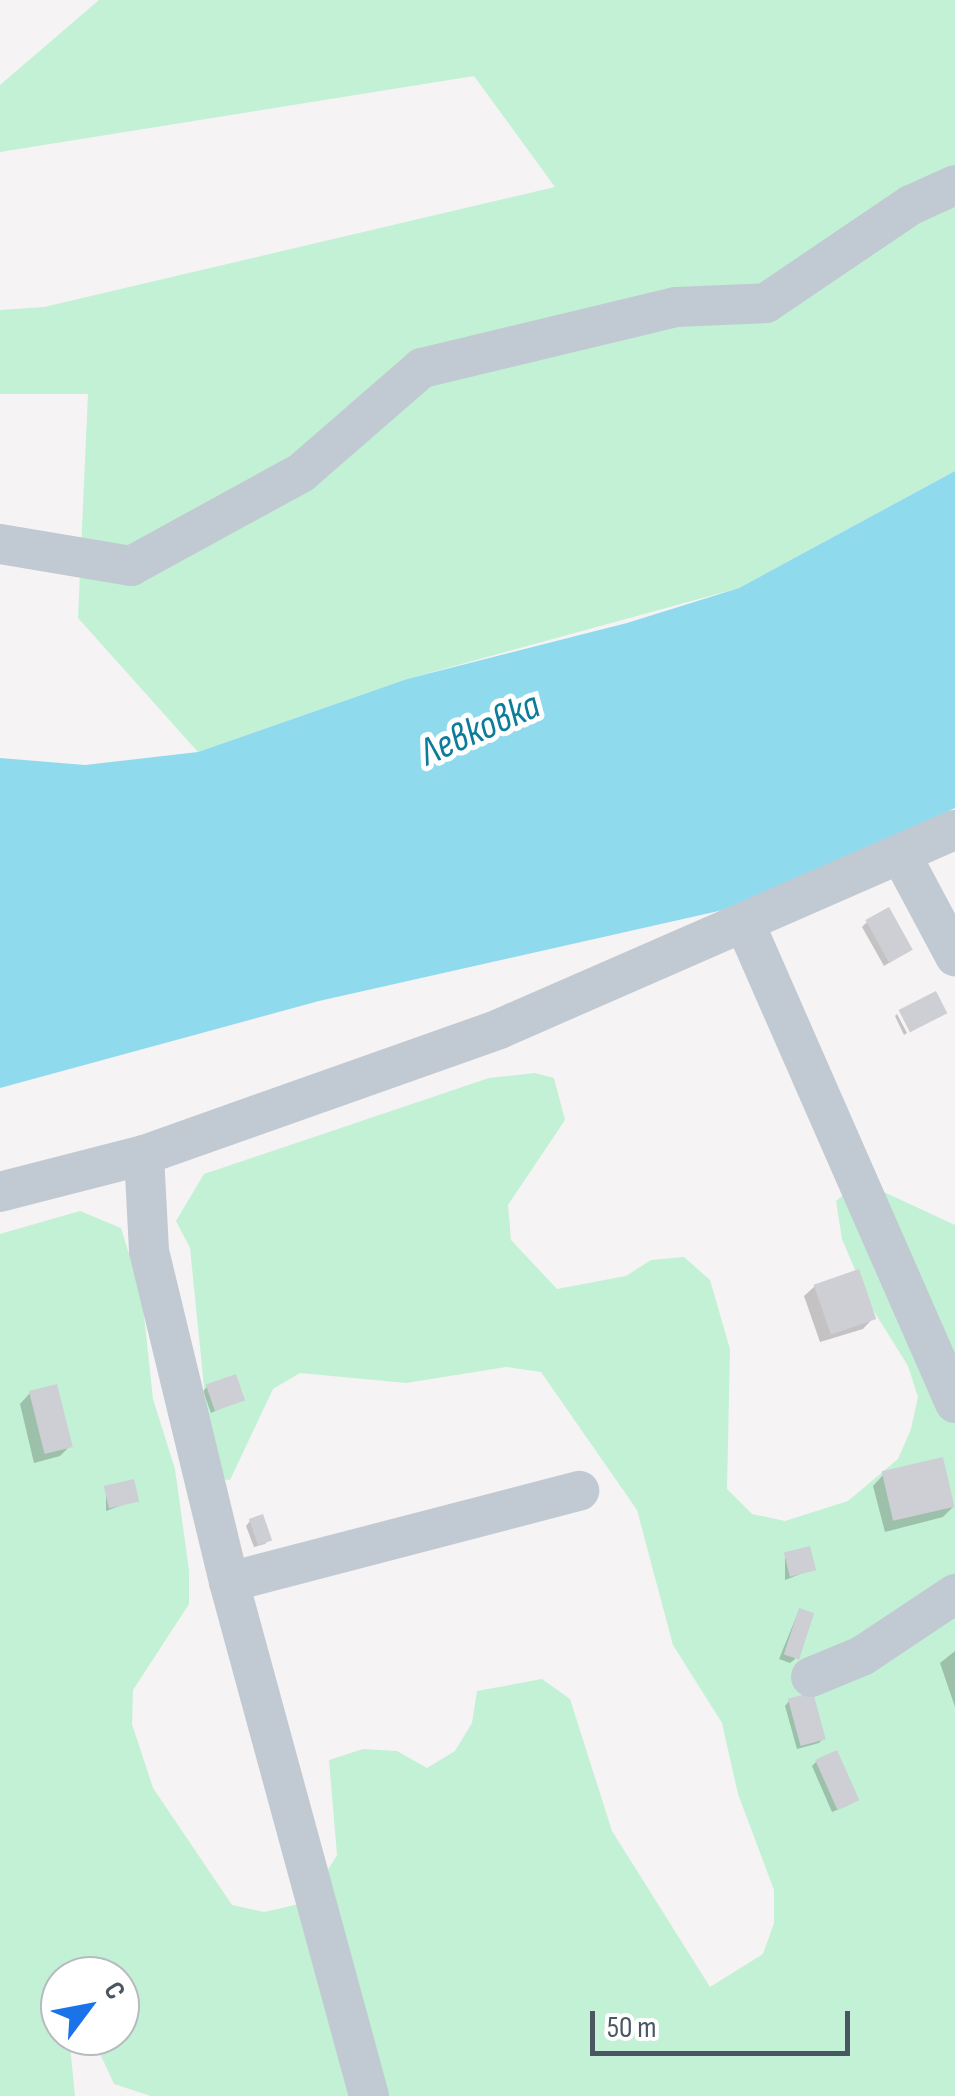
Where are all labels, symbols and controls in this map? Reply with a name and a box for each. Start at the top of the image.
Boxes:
water label: Левковка [413,681,547,777]
north arrow [40,1956,140,2056]
text: С [96,1976,132,2006]
scale bar [595,1991,855,2053]
text: 50 m [607,2010,656,2046]

